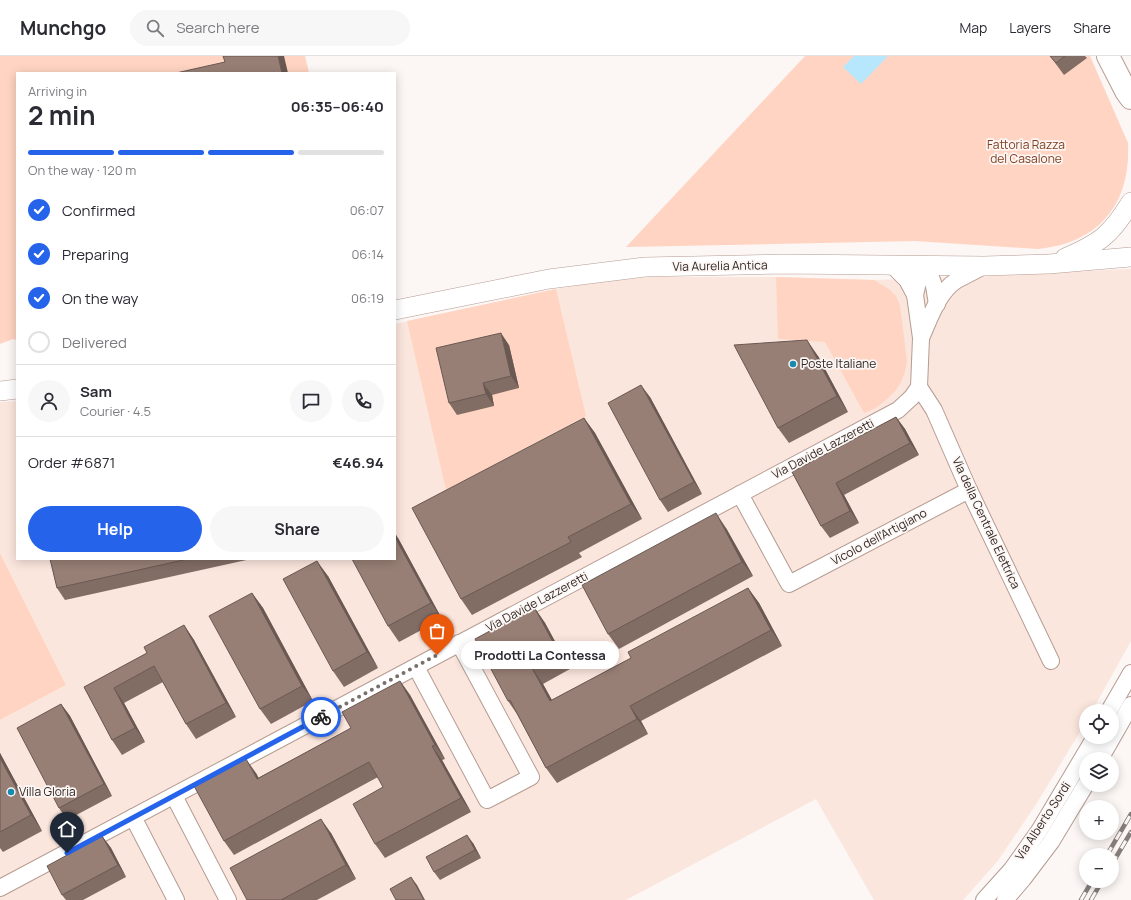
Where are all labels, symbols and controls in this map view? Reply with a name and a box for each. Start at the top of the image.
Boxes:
search box [130,10,410,46]
text: Munchgo [20,15,106,41]
icon: search [144,17,166,39]
text: Search here [176,17,260,38]
text: Map [959,18,987,37]
text: Layers [1009,18,1051,37]
text: Share [1073,18,1111,37]
text: Arriving in [28,82,87,100]
text: 06:35–06:40 [291,96,384,117]
text: 2 min [28,97,96,133]
park label: Fattoria Razza del Casalone [987,136,1065,167]
text: On the way · 120 m [28,161,136,179]
icon: check [28,199,50,221]
text: Confirmed [62,200,135,221]
text: 06:07 [350,201,384,219]
icon: check [28,243,50,265]
text: Preparing [62,244,129,265]
text: 06:14 [351,245,384,263]
street label: Via Aurelia Antica [672,256,768,275]
icon: check [28,287,50,309]
text: On the way [62,288,138,309]
text: 06:19 [351,289,384,307]
text: Delivered [62,332,127,353]
place label: Poste Italiane [801,355,876,372]
marker: Poste Italiane [788,359,798,369]
button: person [28,380,70,422]
button: chat [290,380,332,422]
button: phone [342,380,384,422]
text: Sam [80,381,112,402]
text: Courier · 4.5 [80,402,151,420]
street label: Via Davide Lazzeretti [769,414,877,483]
text: Order #6871 [28,452,115,473]
text: €46.94 [333,452,384,473]
street label: Via della Centrale Elettrica [948,454,1025,592]
street label: Vicolo dell'Artigiano [828,504,930,569]
button: Help [28,506,202,552]
button: Share [210,506,384,552]
street label: Via Davide Lazzeretti [483,567,591,636]
pin [420,614,454,655]
icon: bag [426,620,448,642]
callout: Prodotti La Contessa [461,641,619,669]
text: Prodotti La Contessa [474,646,606,664]
courier [301,697,341,737]
map controls [1079,704,1119,888]
button: locate [1079,704,1119,744]
icon: bike [310,706,332,728]
button: layers [1079,752,1119,792]
street label: Via Alberto Sordi [1011,778,1074,863]
place label: Villa Gloria [19,783,76,800]
marker: Villa Gloria [6,787,16,797]
button: + [1079,800,1119,840]
pin [50,812,84,853]
icon: home [56,818,78,840]
button: − [1079,848,1119,888]

